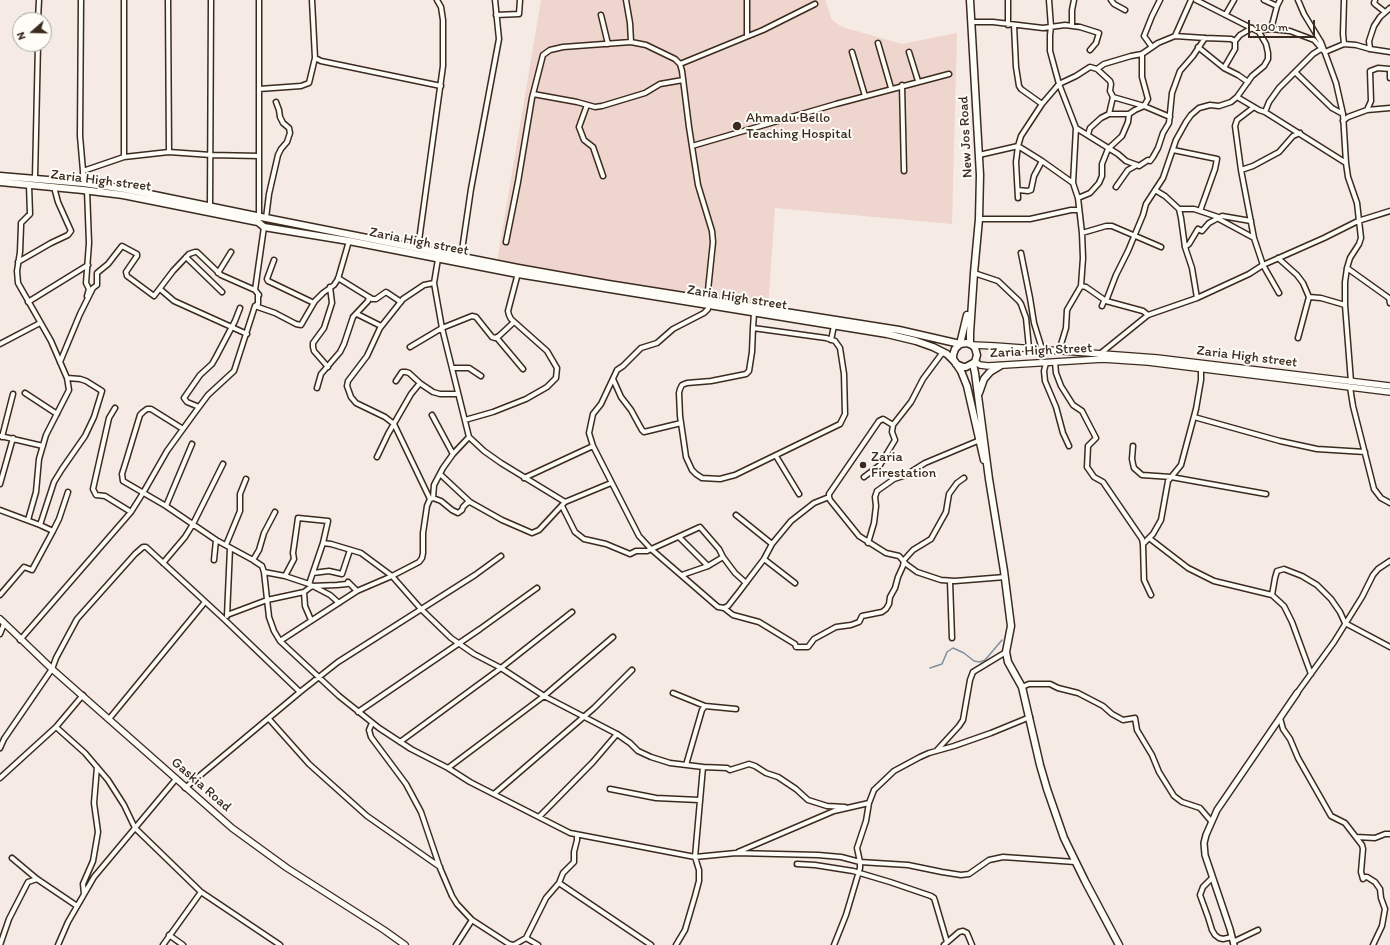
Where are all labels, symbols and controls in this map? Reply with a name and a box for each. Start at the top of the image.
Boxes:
north arrow [12,12,52,52]
scale bar [1250,12,1317,38]
text: 100 m [1255,20,1288,34]
text: N [14,30,29,42]
street label: New Jos Road [955,96,977,178]
place label: Ahmadu Bello Teaching Hospital [746,110,852,142]
marker: Ahmadu Bello Teaching Hospital [731,120,743,132]
street label: Zaria High street [50,166,152,196]
street label: Zaria High street [368,224,470,260]
street label: Zaria High street [686,282,788,314]
street label: Zaria High Street [989,340,1093,362]
street label: Zaria High street [1196,342,1298,372]
place label: Zaria Firestation [871,449,936,482]
marker: Zaria Firestation [858,460,868,470]
street label: Gaskia Road [167,754,235,816]

